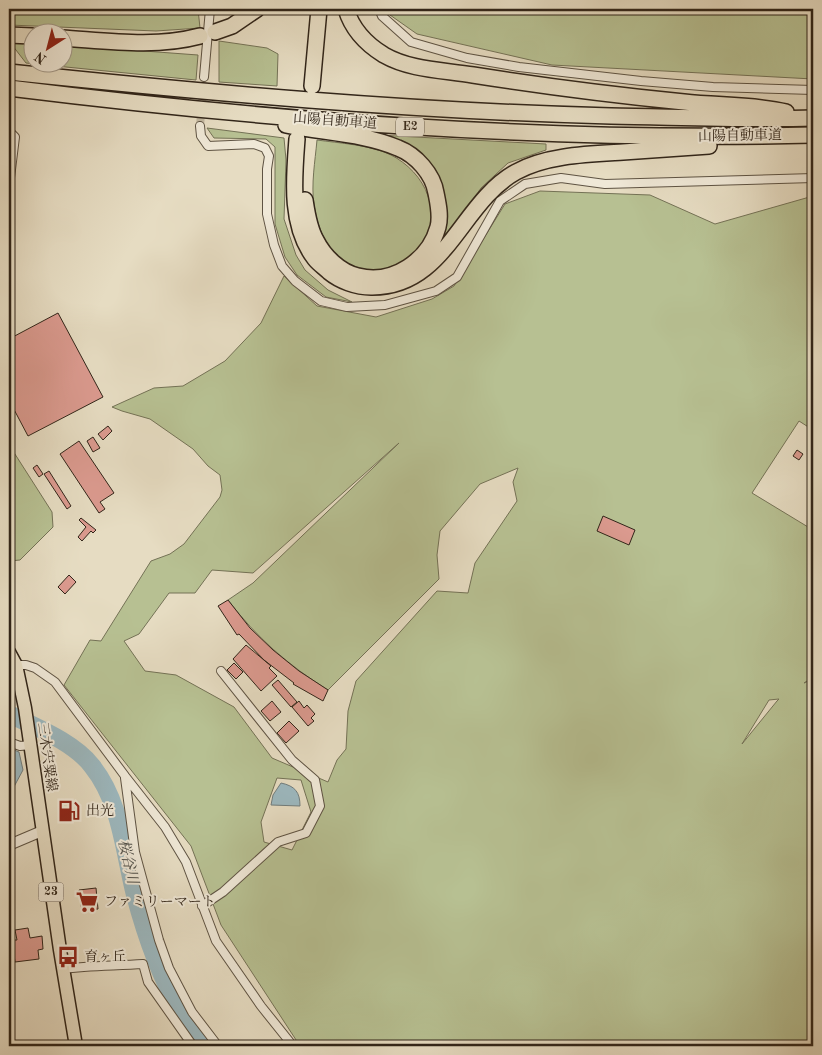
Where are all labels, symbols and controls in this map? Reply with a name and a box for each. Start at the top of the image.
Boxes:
north arrow [22,22,72,72]
text: N [32,49,49,67]
street label: 山陽自動車道 [293,110,377,131]
road number: E2 [396,118,424,136]
street label: 山陽自動車道 [698,127,782,144]
street label: 三木宍粟線 [35,721,60,793]
fuel station icon: 出光 [56,798,82,824]
place label: 出光 [86,803,114,818]
water label: 桜谷川 [115,838,142,888]
road number: 23 [38,882,64,902]
supermarket icon: ファミリーマート [74,889,100,915]
place label: ファミリーマート [104,895,216,909]
bus stop icon: 育ヶ丘 [55,944,81,970]
place label: 育ヶ丘 [84,949,126,964]

